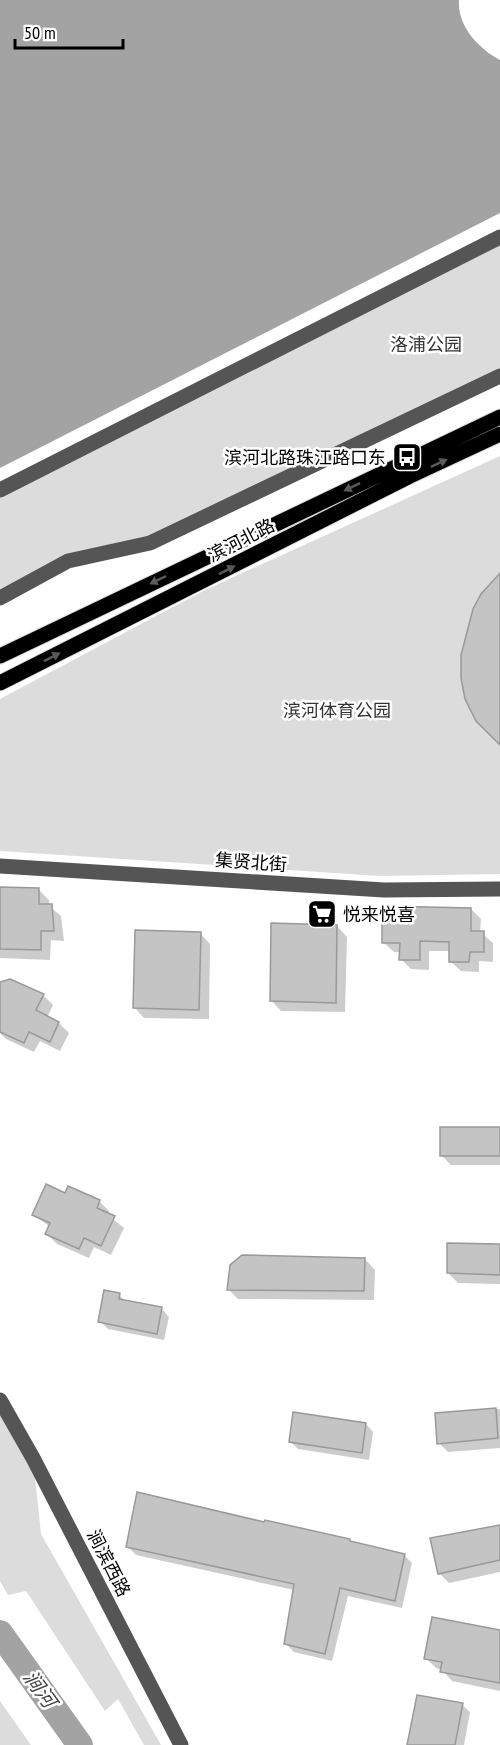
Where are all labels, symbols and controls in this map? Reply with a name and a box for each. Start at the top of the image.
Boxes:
scale bar [15,12,123,50]
text: 50 m [24,21,56,44]
park label: 洛浦公园 [390,333,462,356]
bus stop icon: 滨河北路珠江路口东 [391,441,423,473]
place label: 滨河北路珠江路口东 [224,446,386,469]
one-way arrow [430,458,448,468]
one-way arrow [344,483,361,492]
street label: 滨河北路 [204,513,278,567]
one-way arrow [218,565,235,574]
one-way arrow [149,576,166,585]
one-way arrow [44,652,61,661]
park label: 滨河体育公园 [283,699,391,722]
street label: 集贤北街 [214,848,288,876]
supermarket icon: 悦来悦喜 [306,898,338,930]
place label: 悦来悦喜 [343,903,415,926]
street label: 涧滨西路 [82,1526,136,1600]
water label: 涧河 [18,1665,65,1716]

